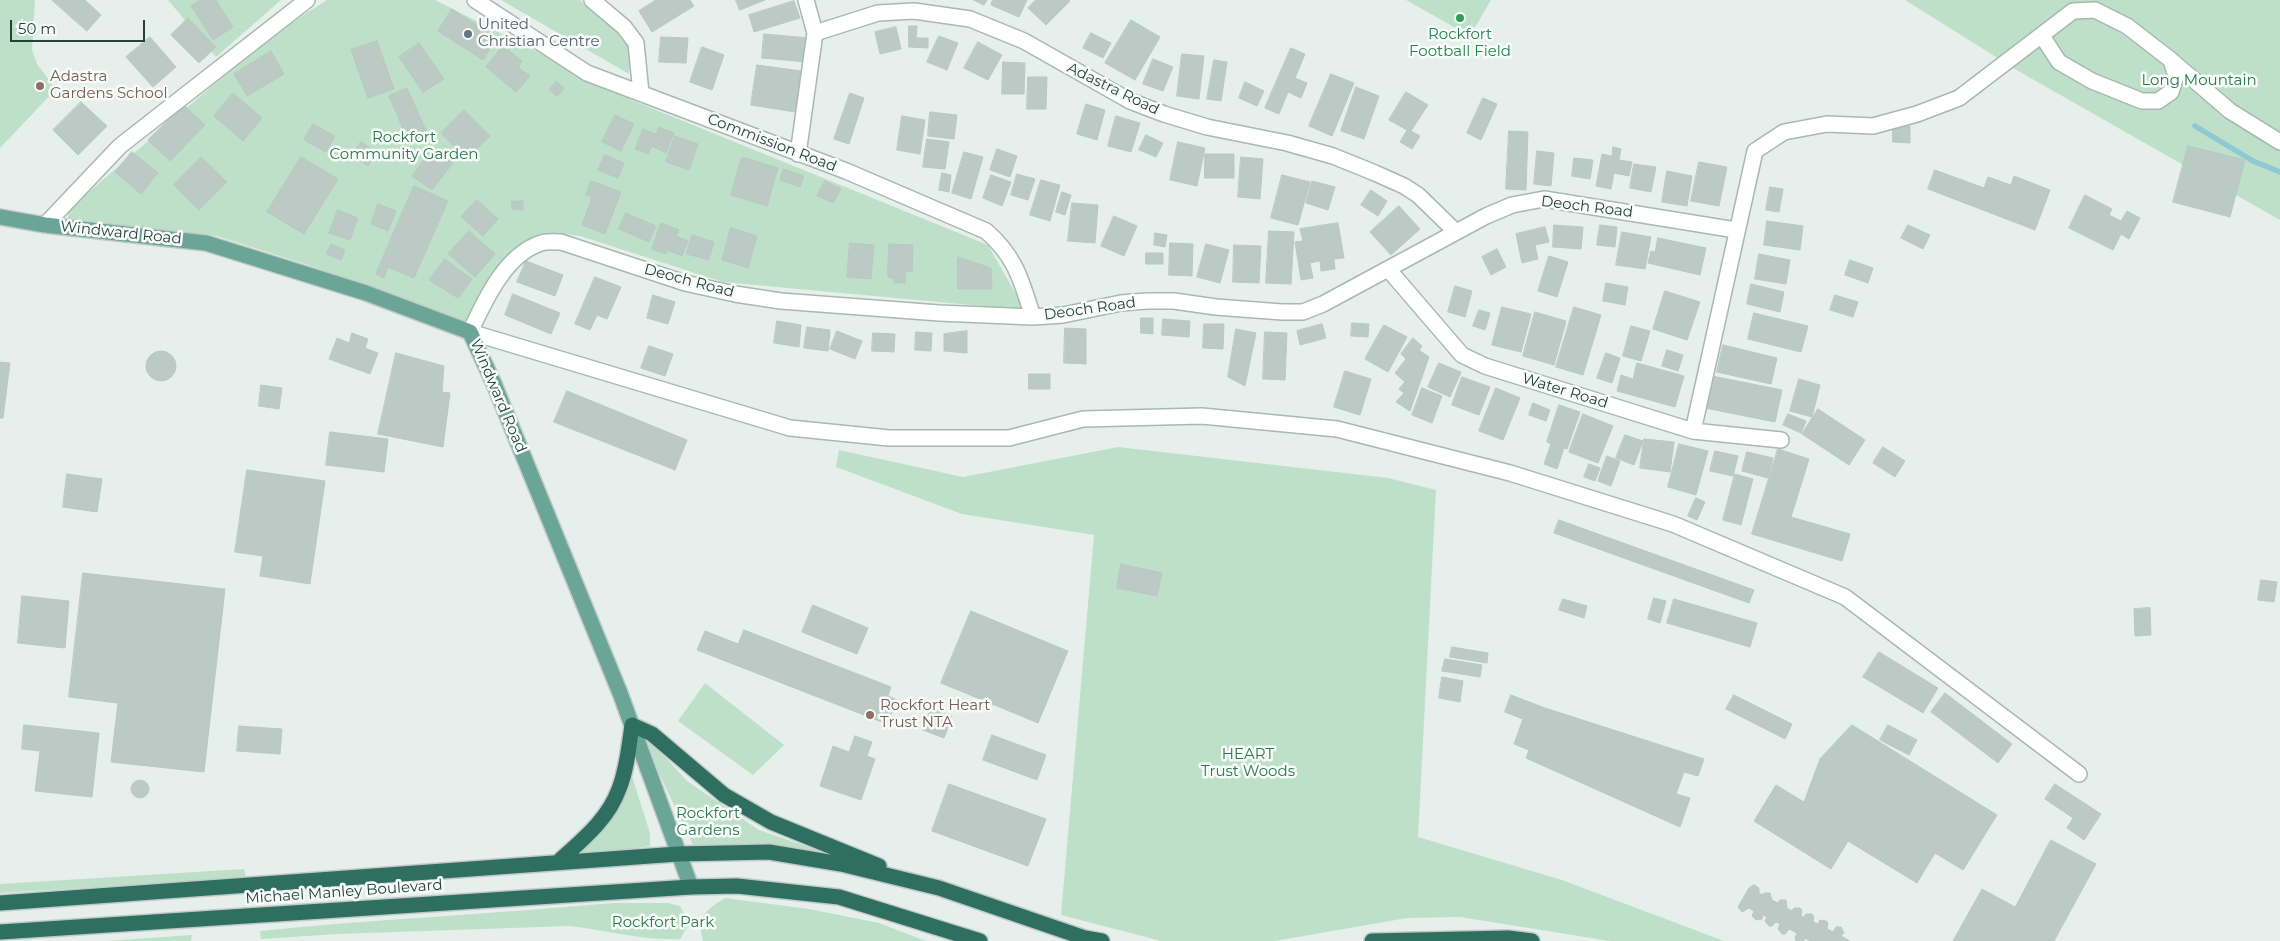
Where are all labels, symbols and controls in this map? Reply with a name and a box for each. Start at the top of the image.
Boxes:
scale bar [12,10,148,42]
marker: Rockfort Football Field [1454,12,1466,24]
place label: United Christian Centre [478,16,600,51]
text: 50 m [18,19,56,38]
place label: Rockfort Football Field [1409,26,1511,61]
marker: United Christian Centre [462,28,474,40]
street label: Adastra Road [1064,59,1162,119]
place label: Adastra Gardens School [50,68,167,103]
park label: Long Mountain [2141,72,2257,90]
marker: Adastra Gardens School [34,80,46,92]
street label: Commission Road [705,110,839,176]
park label: Rockfort Community Garden [330,129,478,164]
street label: Deoch Road [1540,192,1634,222]
street label: Windward Road [60,218,182,248]
street label: Deoch Road [642,260,736,302]
street label: Deoch Road [1043,294,1137,324]
street label: Windward Road [466,337,530,455]
street label: Water Road [1520,369,1610,413]
place label: Rockfort Heart Trust NTA [880,697,990,732]
marker: Rockfort Heart Trust NTA [864,709,876,721]
park label: HEART Trust Woods [1201,746,1295,781]
park label: Rockfort Gardens [676,805,740,840]
street label: Michael Manley Boulevard [245,876,443,908]
park label: Rockfort Park [612,914,714,932]

